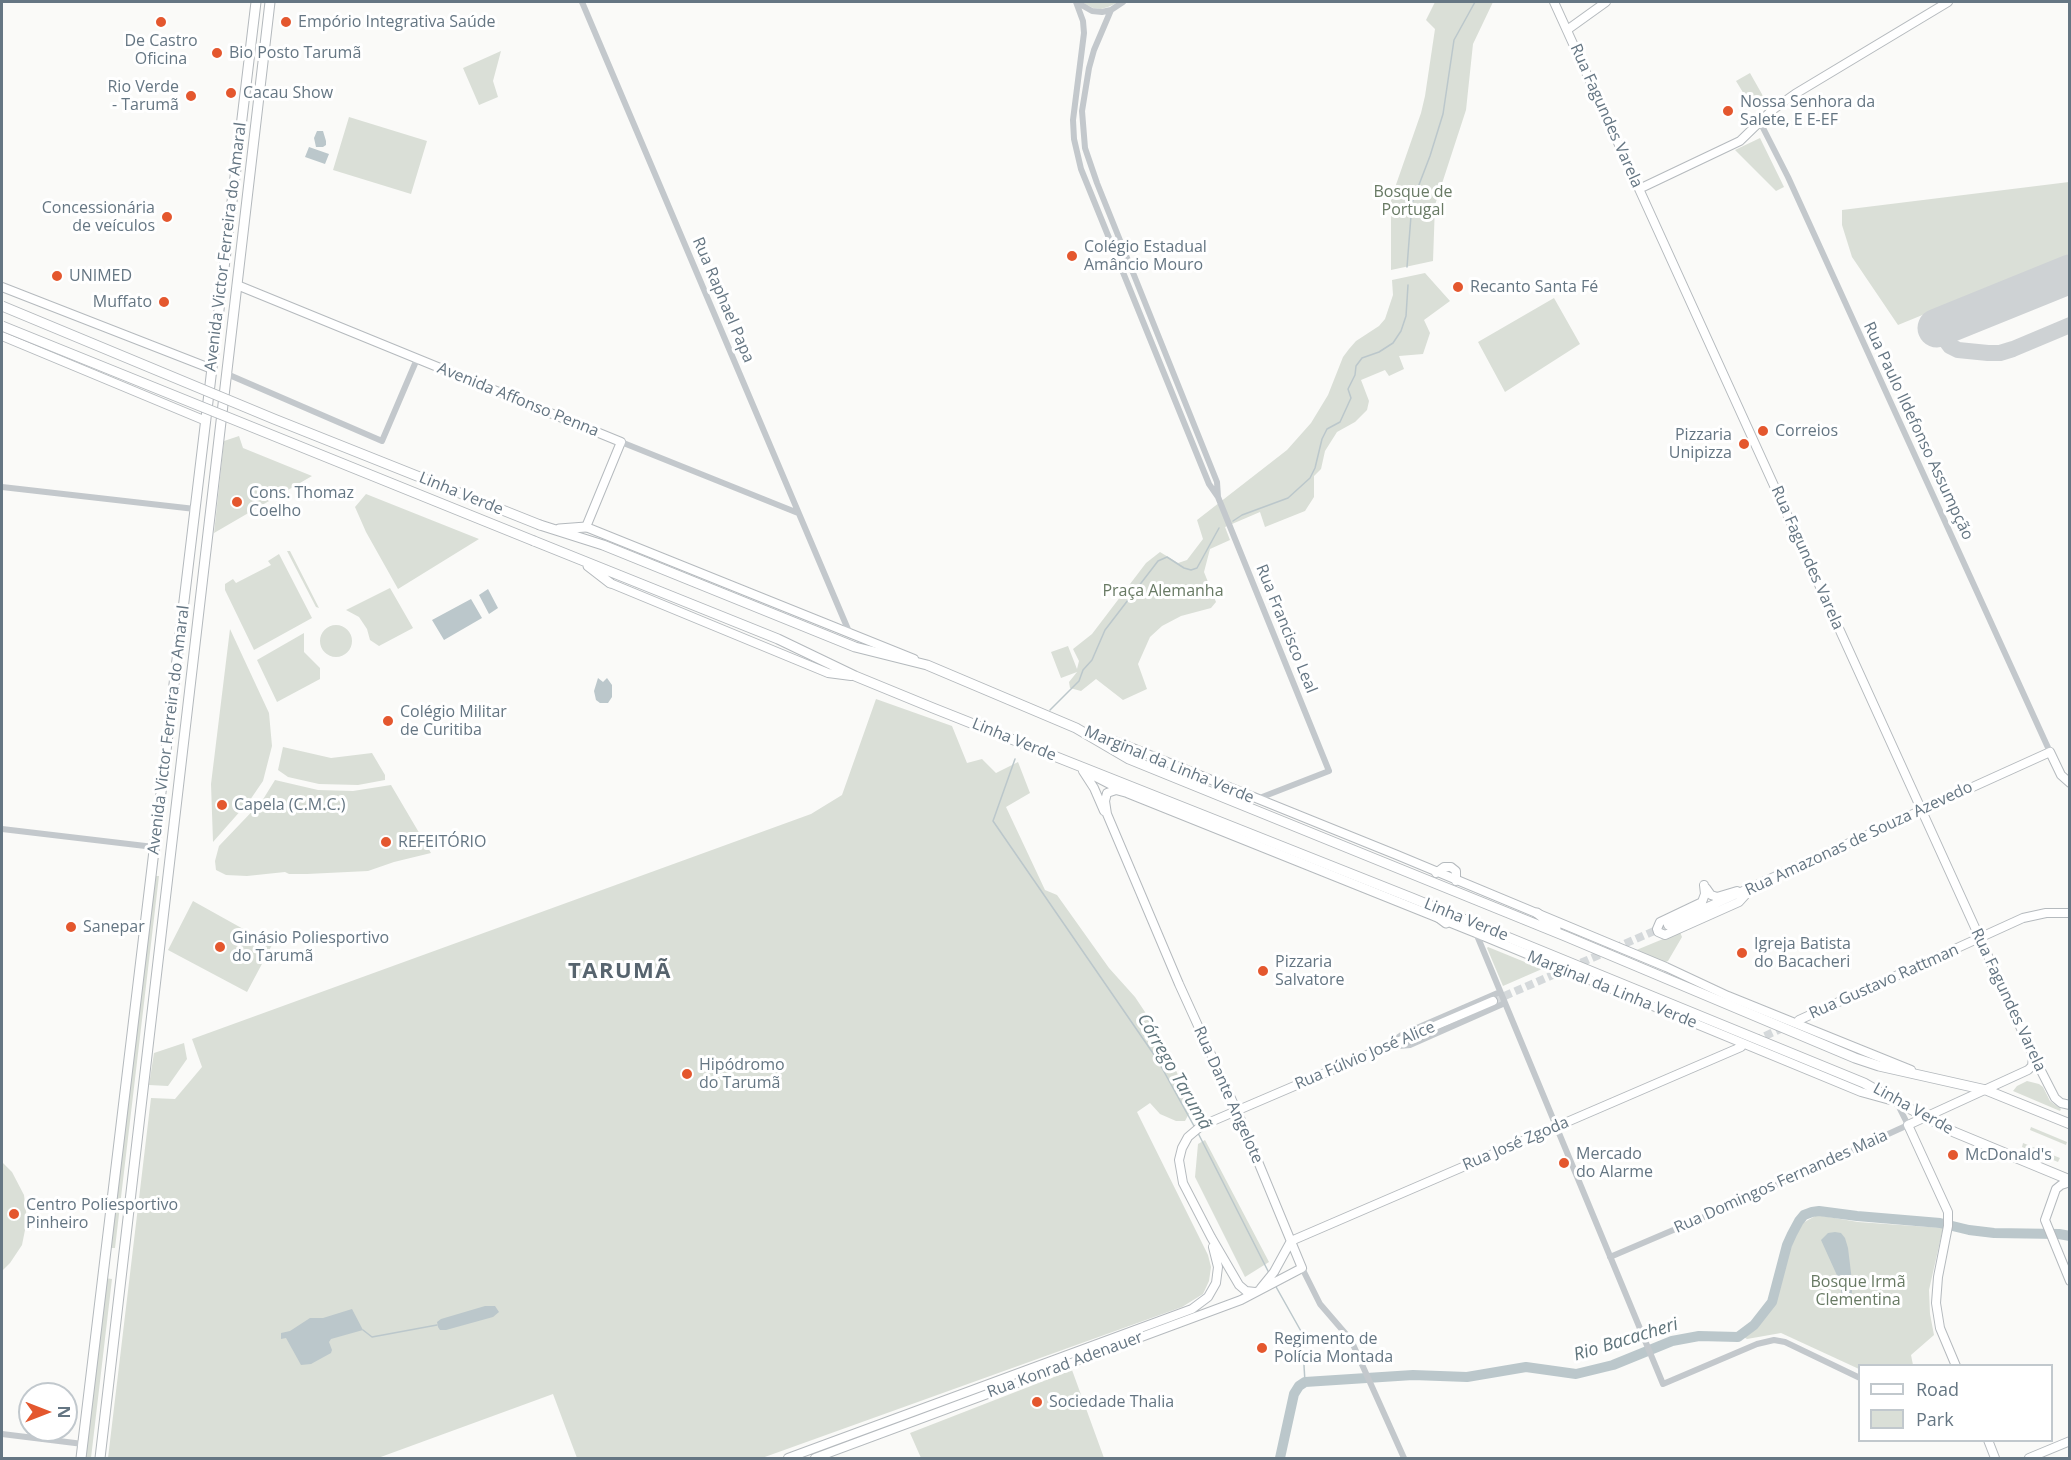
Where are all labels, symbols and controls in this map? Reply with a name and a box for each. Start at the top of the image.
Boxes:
place label: Empório Integrativa Saúde [298,12,496,32]
marker: De Castro Oficina [154,15,168,29]
marker: Empório Integrativa Saúde [279,15,293,29]
place label: De Castro Oficina [124,31,198,69]
street label: Rua Fagundes Varela [1566,41,1646,191]
place label: Bio Posto Tarumã [229,43,361,63]
marker: Bio Posto Tarumã [210,46,224,60]
place label: Rio Verde - Tarumã [107,77,179,115]
place label: Cacau Show [243,83,333,103]
marker: Cacau Show [224,86,238,100]
marker: Rio Verde - Tarumã [184,89,198,103]
place label: Nossa Senhora da Salete, E E-EF [1740,92,1875,130]
marker: Nossa Senhora da Salete, E E-EF [1721,104,1735,118]
street label: Avenida Victor Ferreira do Amaral [201,121,251,373]
park label: Bosque de Portugal [1373,182,1453,220]
place label: Concessionária de veículos [42,198,155,236]
marker: Concessionária de veículos [160,210,174,224]
street label: Rua Raphael Papa [688,234,758,366]
place label: Colégio Estadual Amâncio Mouro [1084,237,1207,275]
marker: Colégio Estadual Amâncio Mouro [1065,249,1079,263]
place label: UNIMED [69,266,132,286]
marker: UNIMED [50,269,64,283]
place label: Recanto Santa Fé [1470,277,1598,297]
marker: Recanto Santa Fé [1451,280,1465,294]
place label: Muffato [93,292,152,312]
marker: Muffato [157,295,171,309]
street label: Rua Paulo Ildefonso Assumpção [1859,319,1977,543]
street label: Avenida Affonso Penna [434,359,602,441]
place label: Correios [1775,421,1838,441]
marker: Correios [1756,424,1770,438]
place label: Pizzaria Unipizza [1669,425,1732,463]
marker: Pizzaria Unipizza [1737,437,1751,451]
street label: Linha Verde [416,468,506,520]
place label: Cons. Thomaz Coelho [249,483,354,521]
street label: Rua Fagundes Varela [1767,483,1847,633]
marker: Cons. Thomaz Coelho [230,495,244,509]
street label: Rua Francisco Leal [1251,562,1321,696]
park label: Praça Alemanha [1102,581,1224,601]
street label: Avenida Victor Ferreira do Amaral [144,604,194,856]
place label: Colégio Militar de Curitiba [400,702,507,740]
marker: Colégio Militar de Curitiba [381,714,395,728]
street label: Linha Verde [969,714,1059,766]
street label: Marginal da Linha Verde [1081,722,1257,808]
street label: Rua Amazonas de Souza Azevedo [1742,778,1976,900]
place label: Capela (C.M.C.) [234,795,345,815]
marker: Capela (C.M.C.) [215,798,229,812]
place label: REFEITÓRIO [398,832,486,852]
marker: REFEITÓRIO [379,835,393,849]
street label: Linha Verde [1421,894,1511,946]
place label: Sanepar [83,917,145,937]
marker: Sanepar [64,920,78,934]
street label: Rua Fagundes Varela [1966,925,2050,1075]
place label: Ginásio Poliesportivo do Tarumã [232,928,389,966]
place label: Igreja Batista do Bacacheri [1754,934,1851,972]
marker: Ginásio Poliesportivo do Tarumã [213,940,227,954]
street label: Rua Gustavo Rattman [1806,940,1962,1024]
marker: Igreja Batista do Bacacheri [1735,946,1749,960]
street label: Marginal da Linha Verde [1524,947,1700,1033]
place label: Pizzaria Salvatore [1275,952,1344,990]
district label: TARUMÃ [568,959,672,985]
marker: Pizzaria Salvatore [1256,964,1270,978]
water label: Córrego Tarumã [1132,1010,1216,1134]
street label: Rua Fúlvio José Alice [1292,1018,1438,1094]
street label: Rua Dante Angelote [1189,1024,1267,1166]
place label: Hipódromo do Tarumã [699,1055,785,1093]
marker: Hipódromo do Tarumã [680,1067,694,1081]
street label: Linha Verde [1869,1079,1957,1139]
street label: Rua José Zgoda [1460,1113,1572,1175]
street label: Rua Domingos Fernandes Maia [1671,1126,1891,1238]
place label: Mercado do Alarme [1576,1144,1653,1182]
place label: McDonald's [1965,1145,2052,1165]
marker: McDonald's [1946,1148,1960,1162]
marker: Mercado do Alarme [1557,1156,1571,1170]
place label: Centro Poliesportivo Pinheiro [26,1195,178,1233]
marker: Centro Poliesportivo Pinheiro [7,1207,21,1221]
park label: Bosque Irmã Clementina [1810,1272,1906,1310]
water label: Rio Bacacheri [1571,1314,1681,1366]
street label: Rua Konrad Adenauer [985,1328,1145,1402]
place label: Regimento de Polícia Montada [1274,1329,1393,1367]
marker: Regimento de Polícia Montada [1255,1341,1269,1355]
legend [1858,1364,2053,1442]
text: Road [1916,1377,1959,1401]
north arrow [18,1382,78,1442]
place label: Sociedade Thalia [1049,1392,1174,1412]
marker: Sociedade Thalia [1030,1395,1044,1409]
text: N [53,1405,75,1419]
text: Park [1916,1407,1954,1431]

